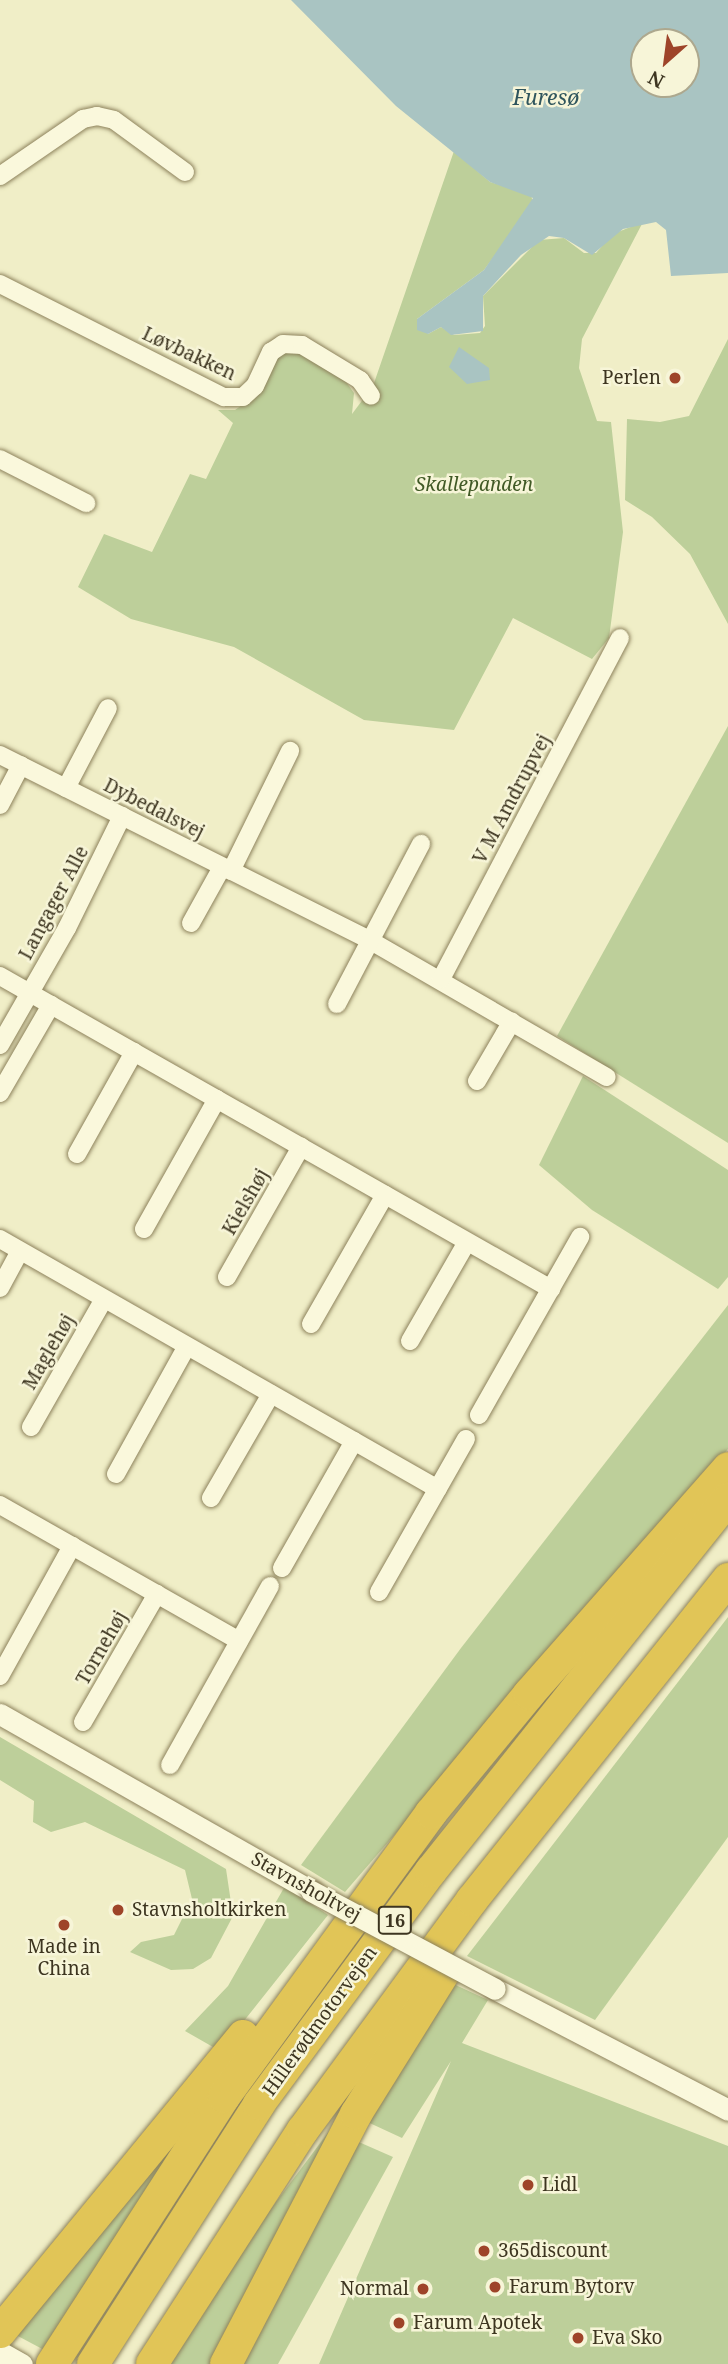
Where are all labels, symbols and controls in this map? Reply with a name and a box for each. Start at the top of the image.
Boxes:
north arrow [630,28,700,98]
text: N [643,65,669,95]
water label: Furesø [513,84,579,110]
street label: Løvbakken [139,322,239,386]
place label: Perlen [602,367,661,389]
marker: Perlen [667,370,683,386]
park label: Skallepanden [415,474,533,496]
street label: V M Amdrupvej [468,730,556,868]
street label: Dybedalsvej [100,774,208,844]
street label: Langager Alle [15,842,93,964]
street label: Kielshøj [218,1165,274,1239]
street label: Maglehøj [18,1310,80,1394]
street label: Tornehøj [72,1607,132,1689]
street label: Stavnsholtvej [247,1847,365,1927]
place label: Stavnsholtkirken [132,1899,286,1921]
marker: Stavnsholtkirken [110,1902,126,1918]
road number: 16 [378,1906,412,1934]
marker: Made in China [56,1917,72,1933]
place label: Made in China [27,1936,101,1980]
street label: Hillerødmotorvejen [258,1942,382,2100]
place label: Lidl [542,2174,577,2196]
marker: Lidl [520,2177,536,2193]
place label: 365discount [498,2240,607,2262]
marker: 365discount [476,2243,492,2259]
place label: Farum Bytorv [509,2276,634,2298]
place label: Normal [340,2278,409,2300]
marker: Farum Bytorv [487,2279,503,2295]
marker: Normal [415,2281,431,2297]
place label: Farum Apotek [413,2312,542,2334]
marker: Farum Apotek [391,2315,407,2331]
place label: Eva Sko [592,2327,663,2349]
marker: Eva Sko [570,2330,586,2346]

